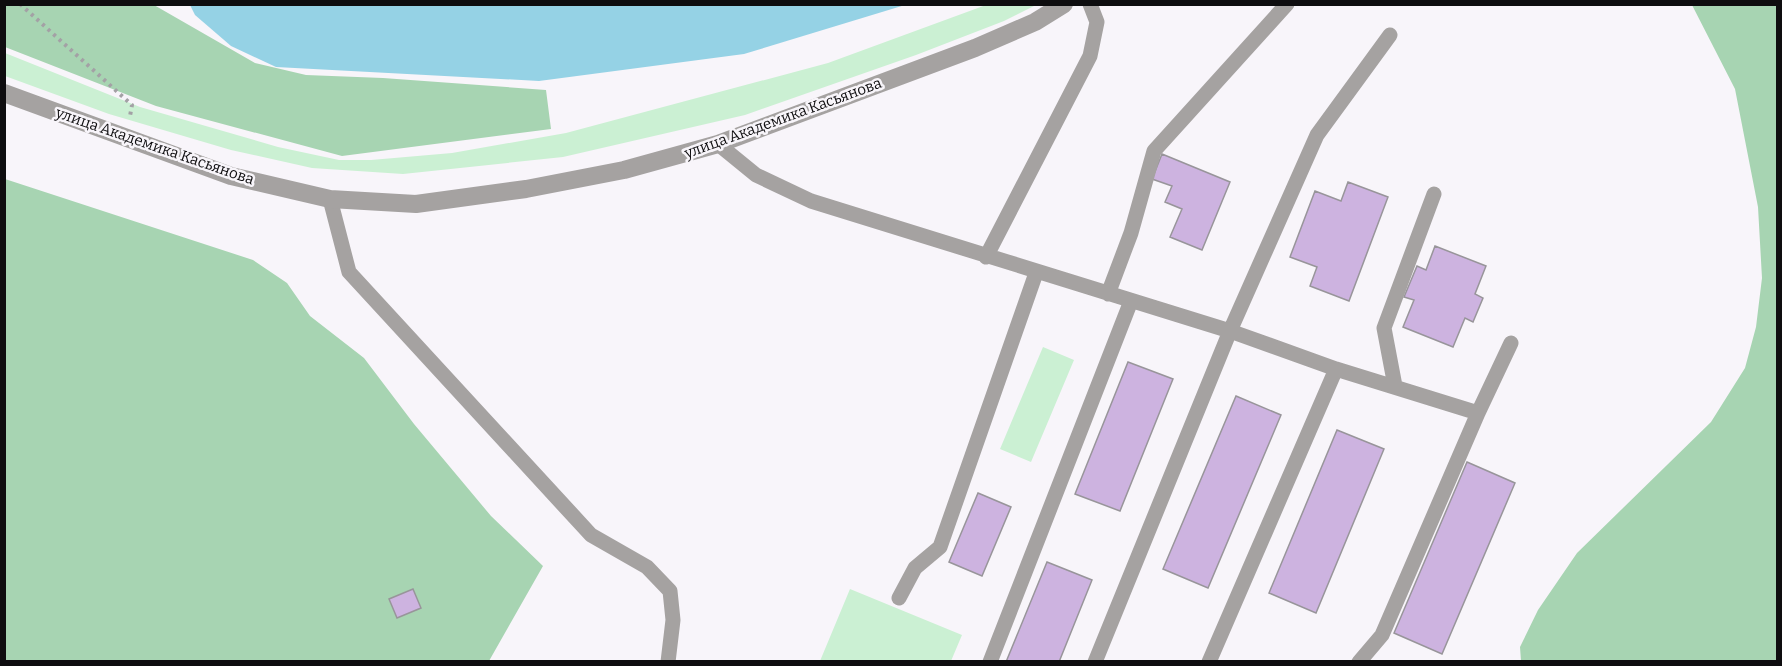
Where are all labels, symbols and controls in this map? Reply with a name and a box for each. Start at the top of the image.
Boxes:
street label: улица Академика Касьянова [681,74,884,163]
street label: улица Академика Касьянова [52,103,257,188]

